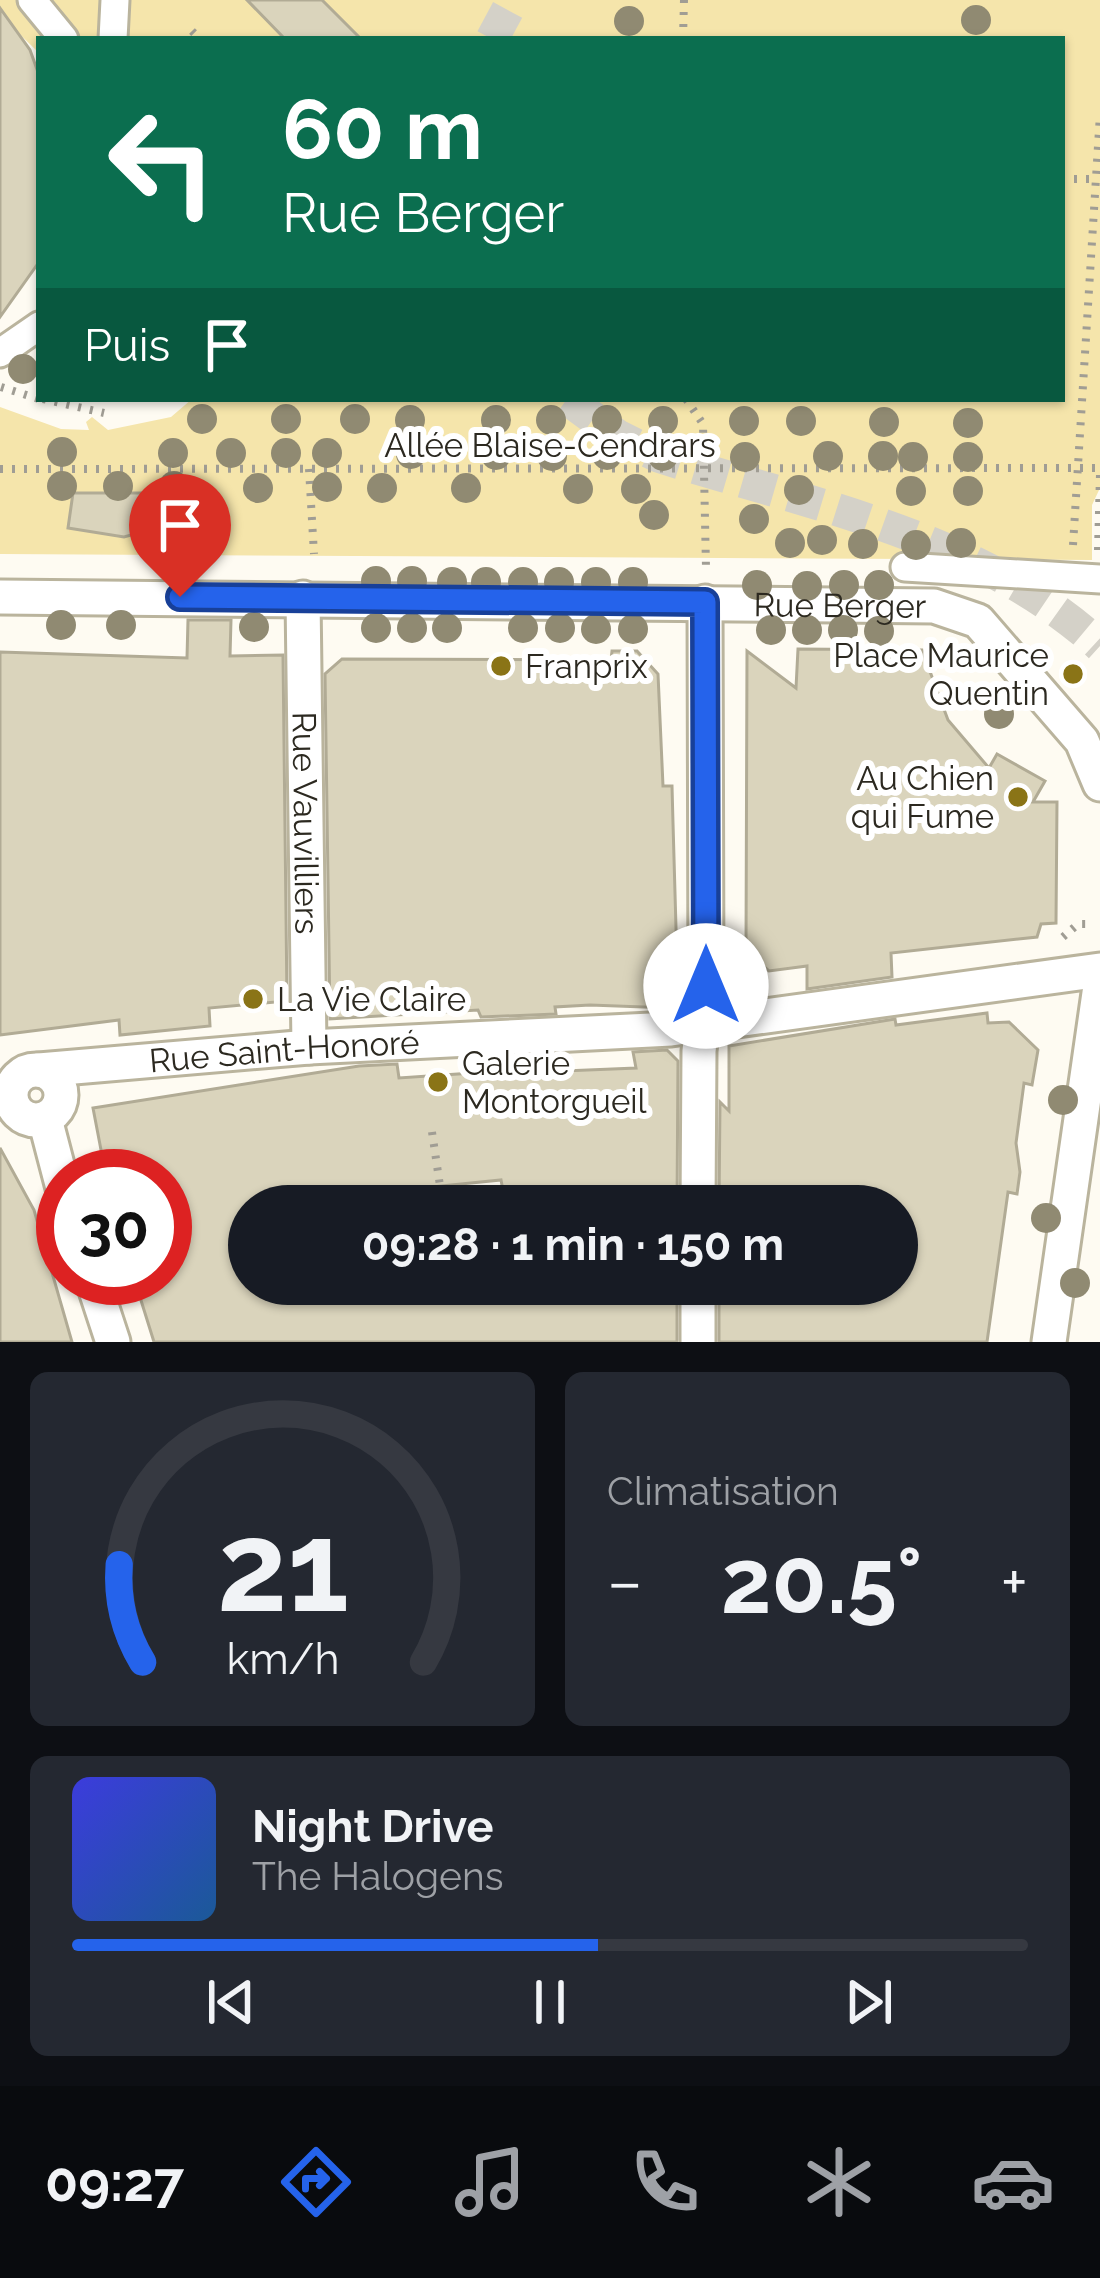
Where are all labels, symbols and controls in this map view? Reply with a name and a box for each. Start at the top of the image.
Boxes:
text: 60 m [282,80,483,179]
icon: left [84,84,240,240]
text: Rue Berger [282,181,564,245]
icon: arrive [194,312,260,378]
text: Puis [84,319,170,372]
street label: Allée Blaise-Cendrars [384,426,716,465]
pin [129,474,231,597]
icon: arrive [147,492,213,558]
street label: Rue Berger [753,585,927,625]
place label: Place Maurice Quentin [833,636,1049,713]
place label: Franprix [525,647,648,686]
marker: Franprix [488,653,514,679]
marker: Place Maurice Quentin [1060,661,1086,687]
street label: Rue Vauvilliers [285,711,327,935]
place label: Au Chien qui Fume [851,759,994,836]
marker: Au Chien qui Fume [1005,784,1031,810]
position arrow [643,923,769,1049]
place label: La Vie Claire [277,980,466,1019]
marker: La Vie Claire [240,986,266,1012]
street label: Rue Saint-Honoré [147,1022,420,1080]
place label: Galerie Montorgueil [462,1044,647,1121]
marker: Galerie Montorgueil [425,1069,451,1095]
speed limit sign: 30 [36,1149,192,1305]
text: 09:28 · 1 min · 150 m [362,1218,784,1271]
text: Climatisation [607,1468,839,1514]
text: 21 [216,1494,349,1640]
text: 20.5° [721,1528,922,1634]
text: − [607,1543,643,1620]
text: + [1001,1543,1028,1620]
text: km/h [226,1634,339,1684]
text: Night Drive [252,1800,493,1853]
text: The Halogens [252,1853,504,1899]
icon: previous [198,1969,264,2035]
icon: pause [517,1969,583,2035]
icon: next [836,1969,902,2035]
icon: directions [274,2140,358,2224]
icon: music [448,2140,532,2224]
icon: phone [623,2140,707,2224]
icon: climate [797,2140,881,2224]
icon: car [971,2140,1055,2224]
text: 09:27 [45,2150,184,2214]

